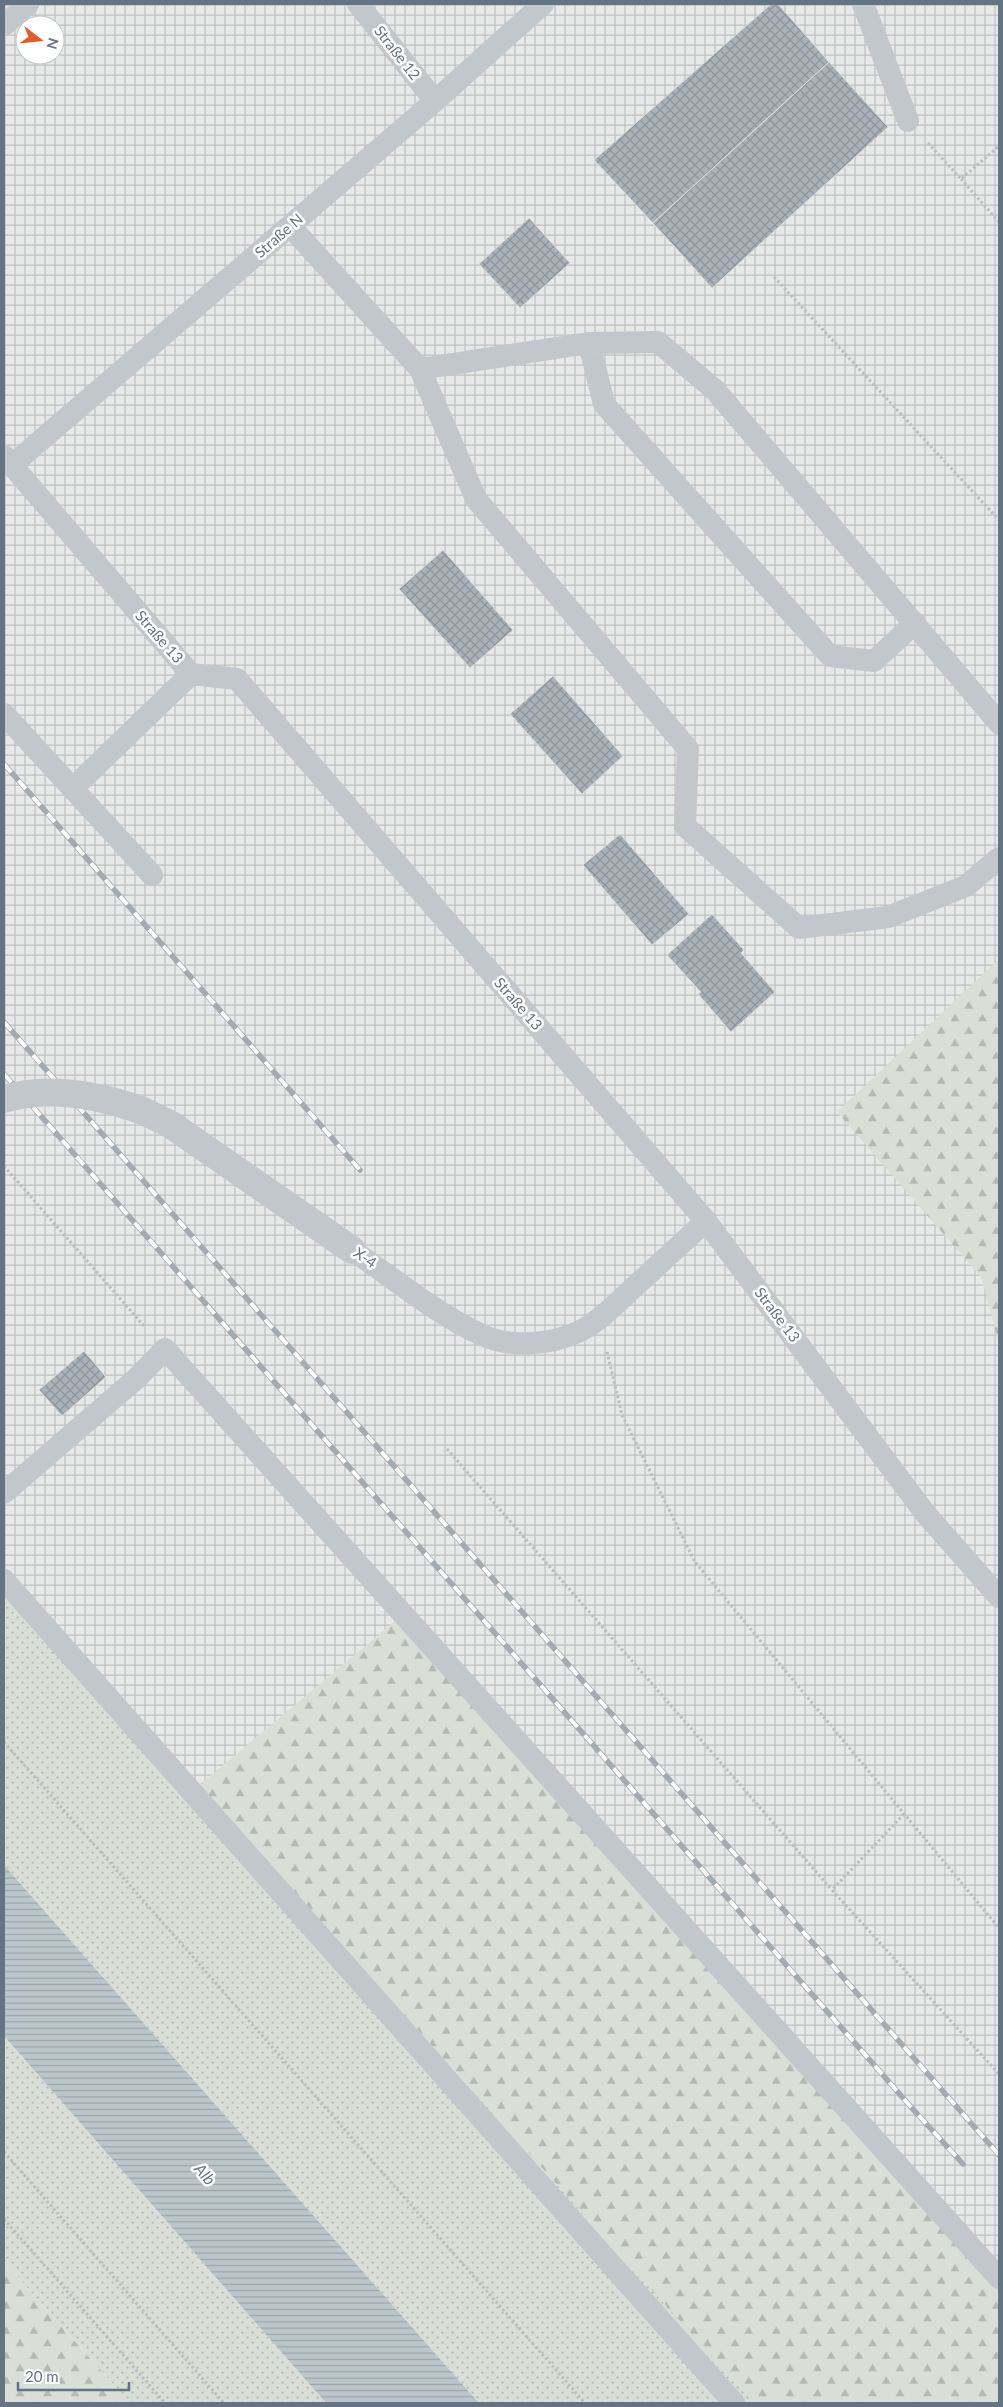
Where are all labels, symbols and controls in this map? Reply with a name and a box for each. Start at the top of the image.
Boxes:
north arrow [15,15,65,65]
street label: Straße 12 [371,22,425,83]
text: N [43,36,63,51]
street label: Straße N [251,209,306,261]
street label: Straße 13 [132,606,187,666]
street label: Straße 13 [491,973,546,1033]
street label: X-4 [351,1243,381,1271]
street label: Straße 13 [751,1283,804,1345]
water label: Alb [190,2158,220,2188]
scale bar [18,2360,129,2392]
text: 20 m [25,2367,59,2385]

